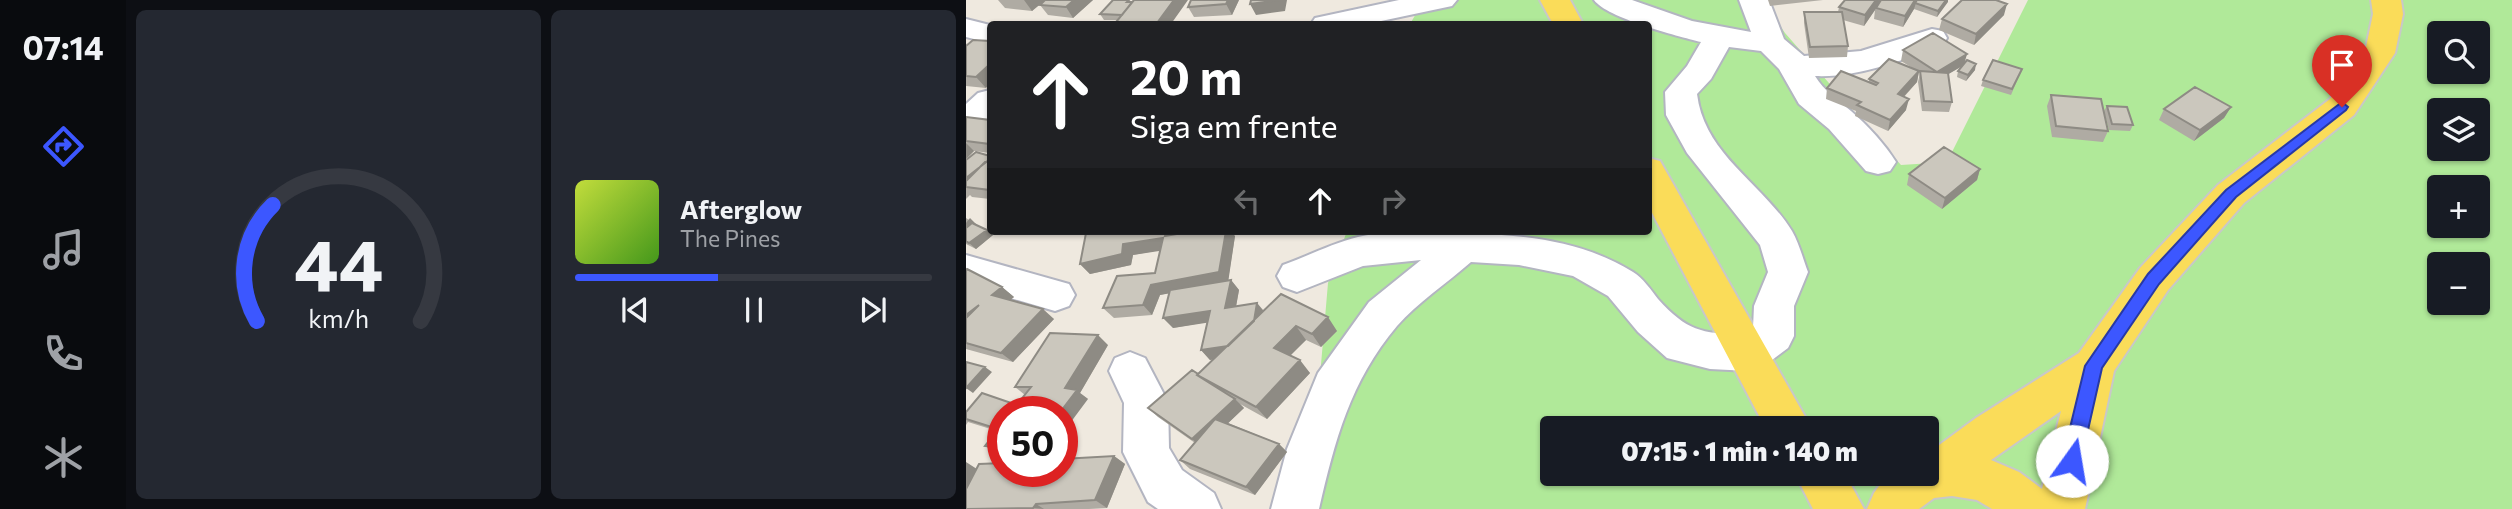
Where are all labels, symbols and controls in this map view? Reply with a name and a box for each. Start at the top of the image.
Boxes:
map controls [2427,21,2490,315]
button: search [2427,21,2490,84]
text: 07:14 [22,27,104,67]
pin [2312,35,2372,107]
text: 20 m [1130,45,1242,105]
icon: arrive [2323,46,2361,84]
icon: ahead [1015,49,1106,140]
button: layers [2427,98,2490,161]
text: Siga em frente [1130,105,1338,145]
icon: directions [39,122,88,171]
button: + [2427,175,2490,238]
icon: left [1228,182,1266,220]
icon: ahead [1301,182,1339,220]
icon: right [1374,182,1412,220]
text: Afterglow [680,193,802,224]
text: 44 [294,217,383,306]
text: The Pines [680,224,781,252]
icon: music [39,225,88,274]
button: − [2427,252,2490,315]
icon: previous [616,291,654,329]
icon: pause [735,291,773,329]
icon: next [854,291,892,329]
text: km/h [308,302,369,332]
icon: phone [39,329,88,378]
speed limit sign: 50 [987,396,1078,487]
position arrow [2035,424,2109,498]
icon: climate [39,433,88,482]
text: 07:15 · 1 min · 140 m [1621,435,1858,466]

